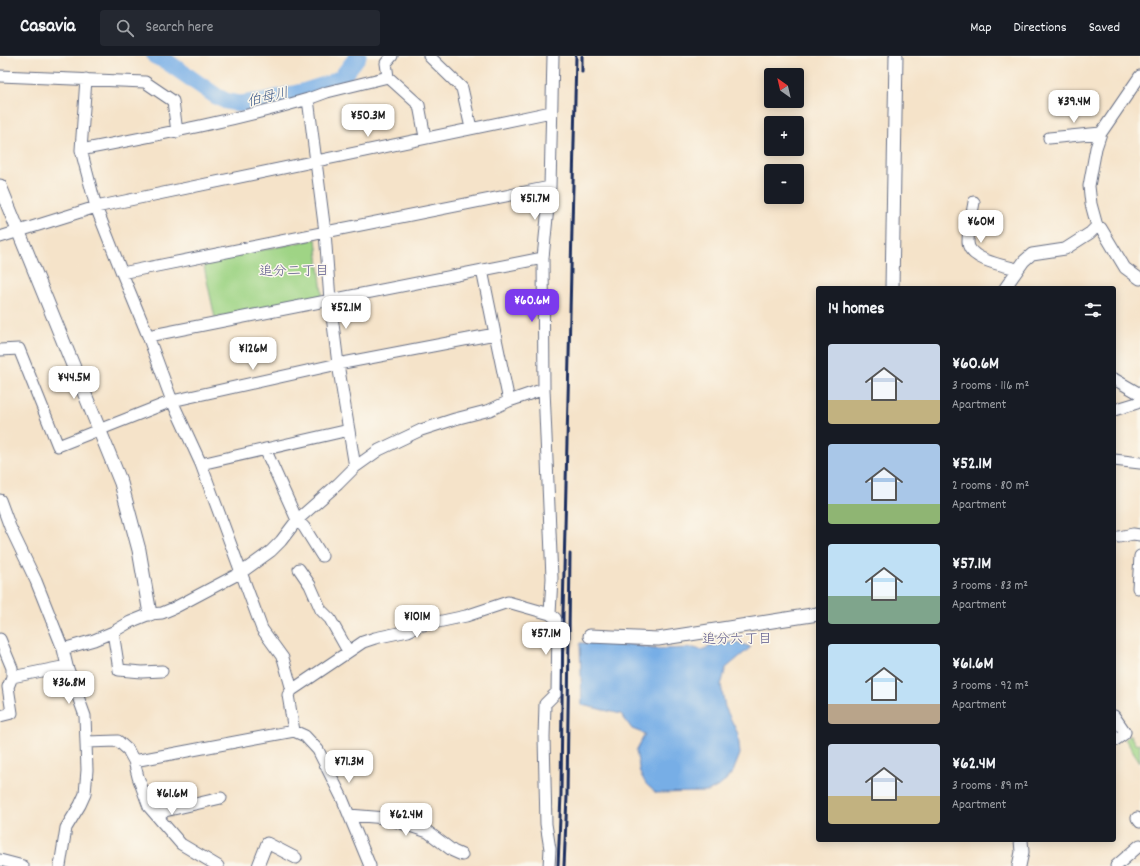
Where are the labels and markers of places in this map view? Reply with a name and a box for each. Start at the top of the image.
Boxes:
pin: ¥39.4M [1041,90,1107,124]
pin: ¥50.3M [335,104,401,138]
pin: ¥51.7M [502,187,568,221]
pin: ¥60M [957,210,1005,244]
pin: ¥60.6M [499,289,565,323]
pin: ¥52.1M [313,296,379,330]
pin: ¥126M [225,337,281,371]
pin: ¥44.5M [41,366,107,400]
pin: ¥101M [389,605,445,639]
pin: ¥57.1M [513,622,579,656]
pin: ¥36.8M [36,671,102,705]
pin: ¥71.3M [316,750,382,784]
pin: ¥61.6M [139,782,205,816]
pin: ¥62.4M [373,803,439,837]

